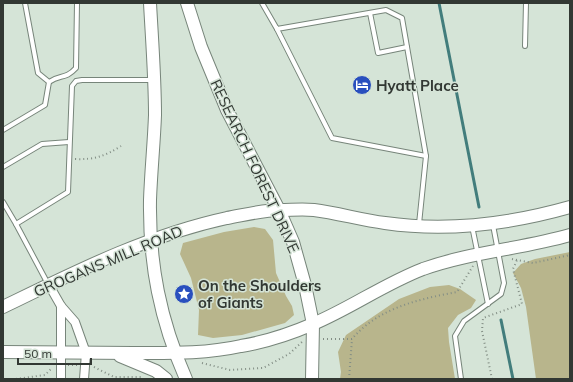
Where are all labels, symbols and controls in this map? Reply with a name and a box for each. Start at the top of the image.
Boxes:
hotel icon: Hyatt Place [351,74,373,96]
street label: RESEARCH FOREST DRIVE [206,76,304,256]
place label: Hyatt Place [376,76,459,95]
street label: GROGANS MILL ROAD [31,221,185,301]
place label: On the Shoulders of Giants [198,276,321,312]
place icon: On the Shoulders of Giants [173,283,195,305]
scale bar [18,340,91,366]
text: 50 m [24,346,52,361]

